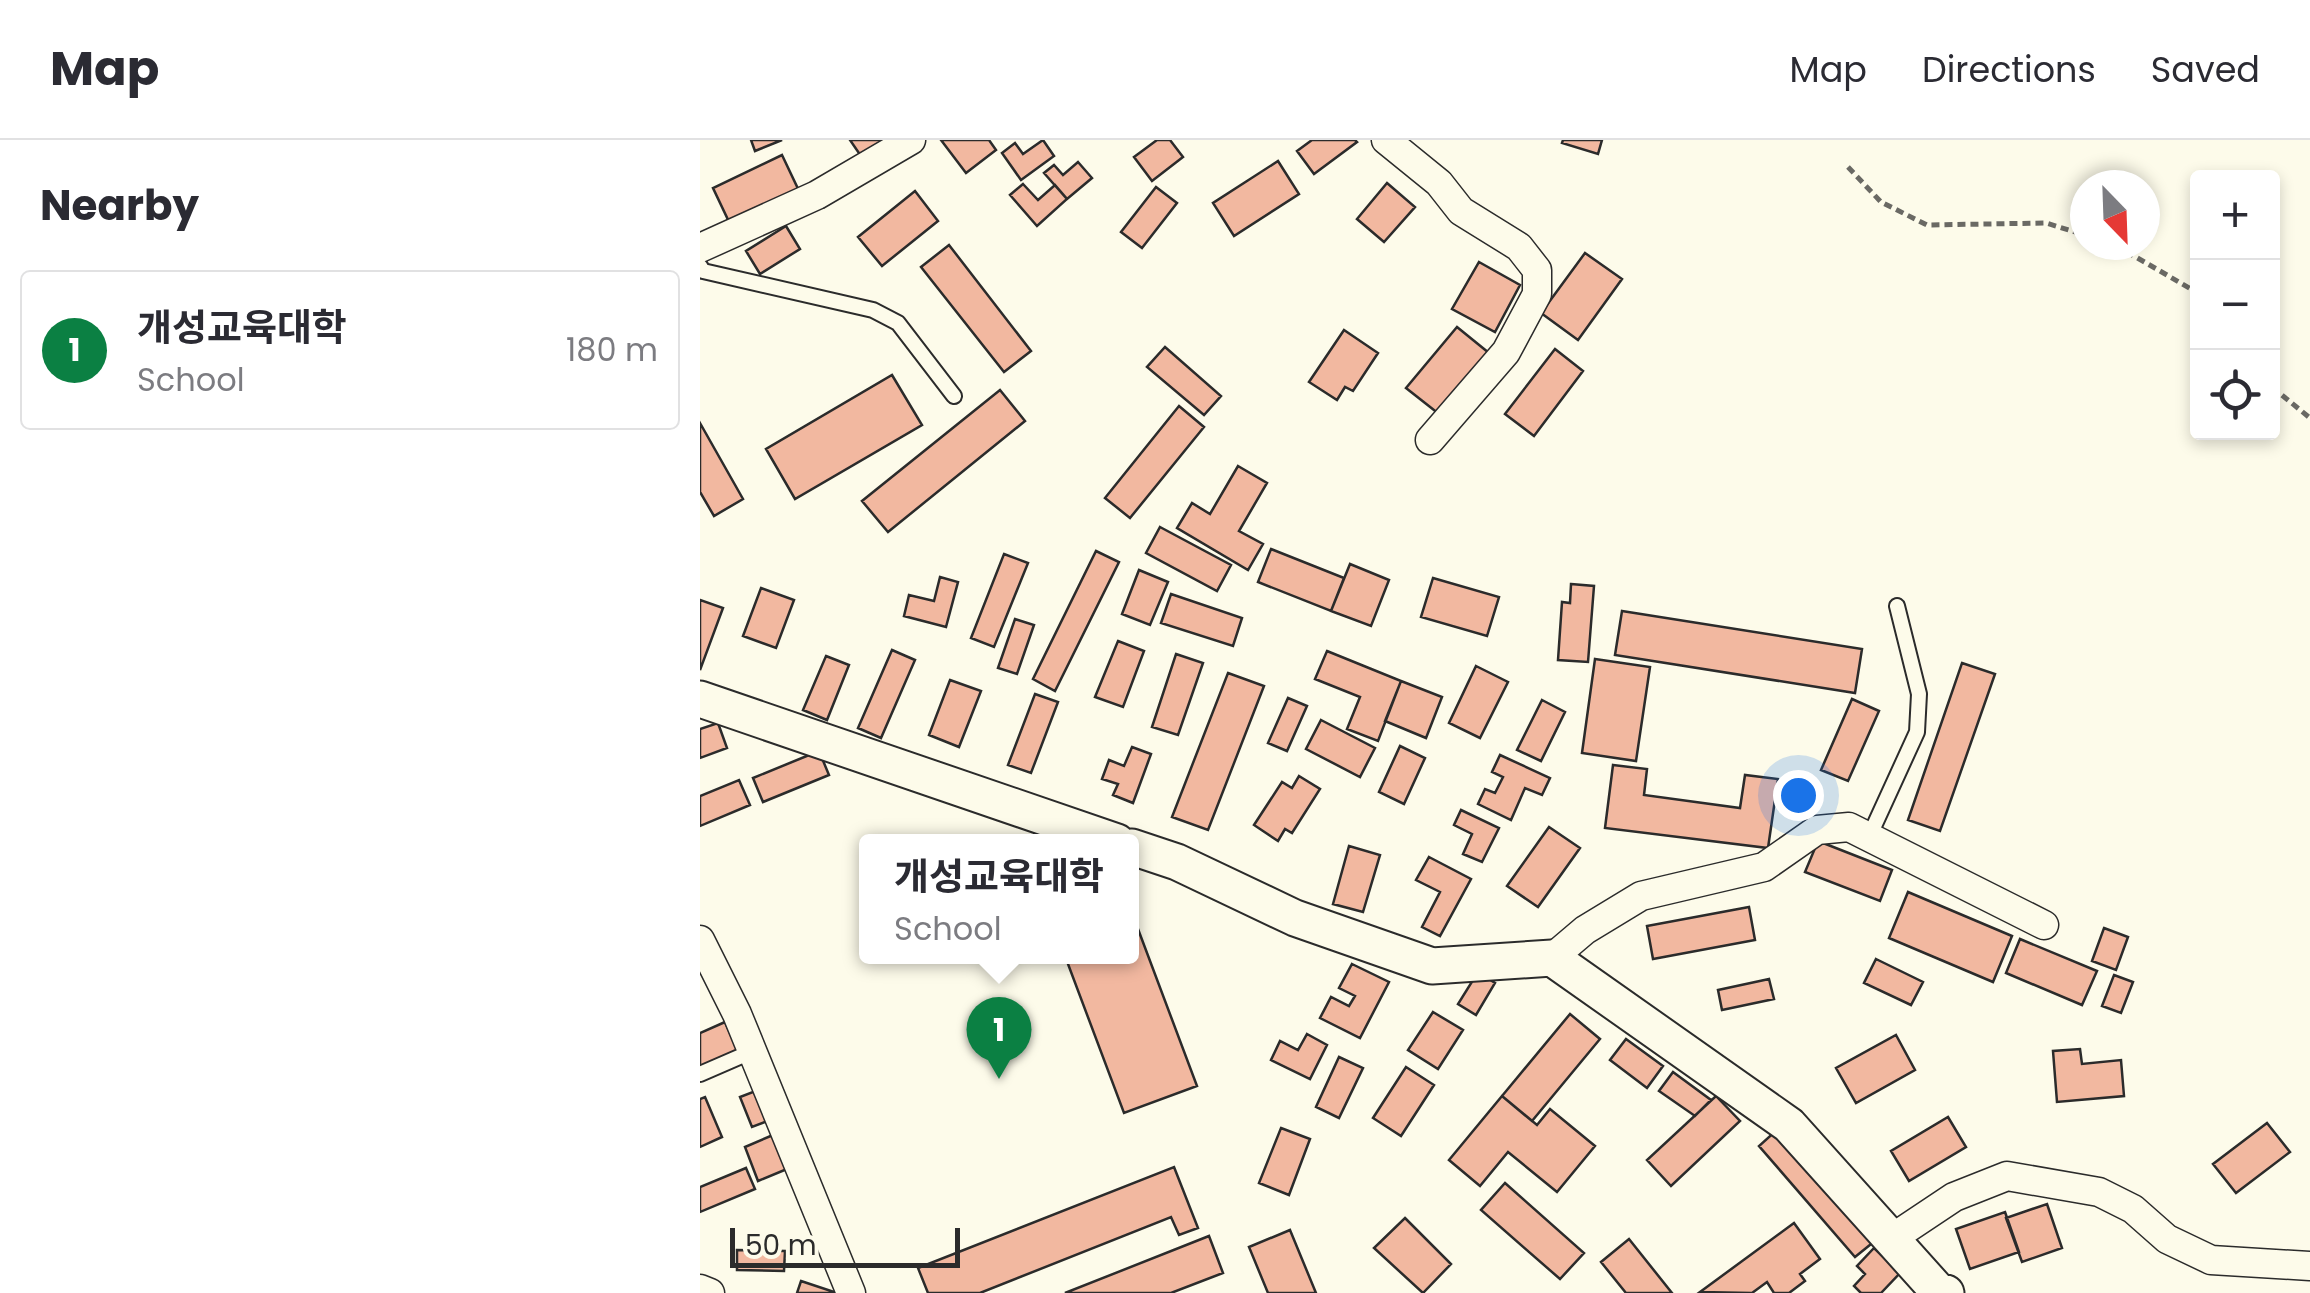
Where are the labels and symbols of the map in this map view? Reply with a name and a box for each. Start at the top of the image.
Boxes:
north arrow [2070,170,2160,260]
your location [1773,770,1824,821]
pin: 1 [966,996,1032,1079]
scale bar [730,1223,960,1268]

